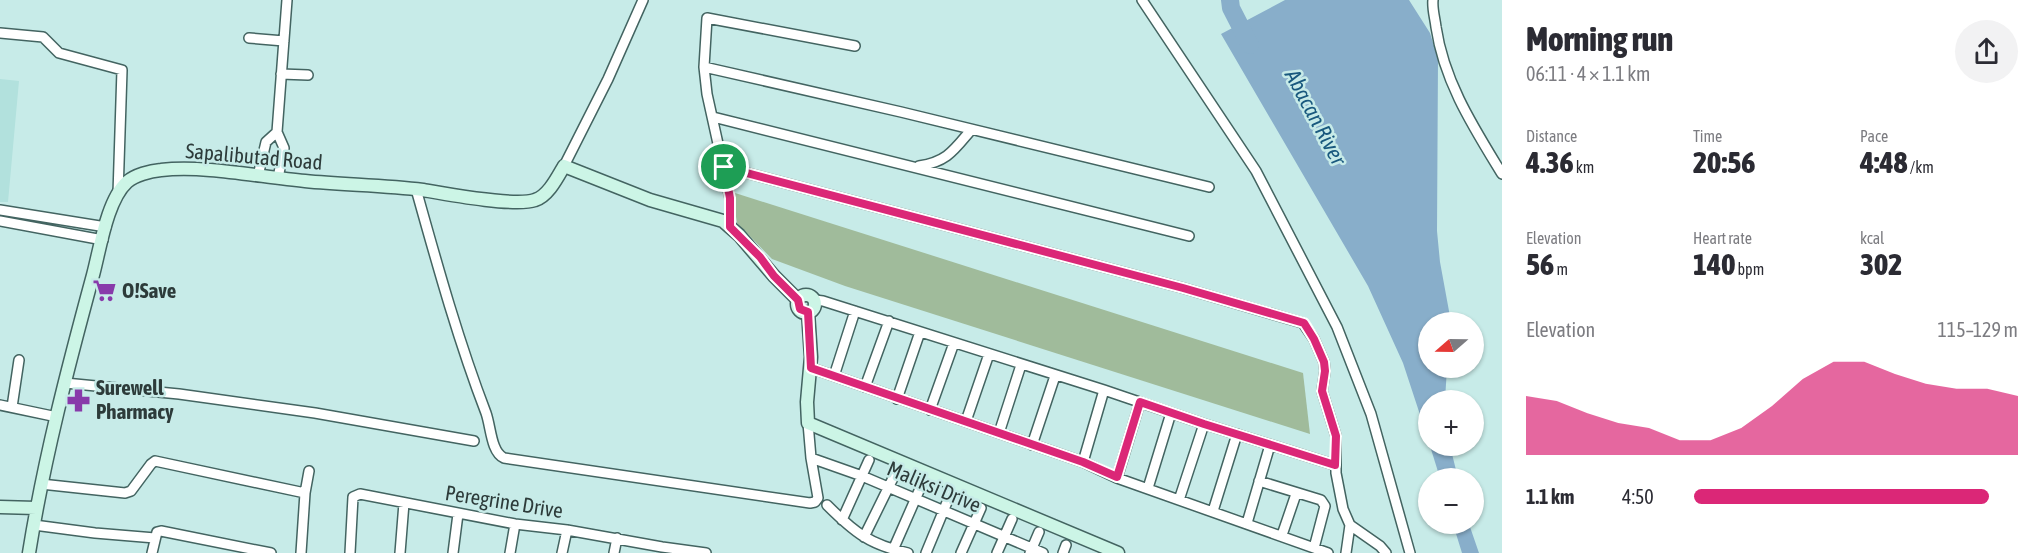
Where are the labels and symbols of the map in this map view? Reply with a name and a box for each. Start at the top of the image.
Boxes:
water label: Abacan River [1279,64,1353,171]
street label: Sapalibutad Road [185,138,324,174]
pin [698,141,749,192]
supermarket icon: O!Save [91,278,117,304]
place label: O!Save [122,278,176,302]
north arrow [1418,312,1484,378]
place label: Surewell Pharmacy [96,375,174,423]
pharmacy icon: Surewell Pharmacy [65,387,91,413]
street label: Maliksi Drive [884,456,985,517]
street label: Peregrine Drive [444,480,565,522]

